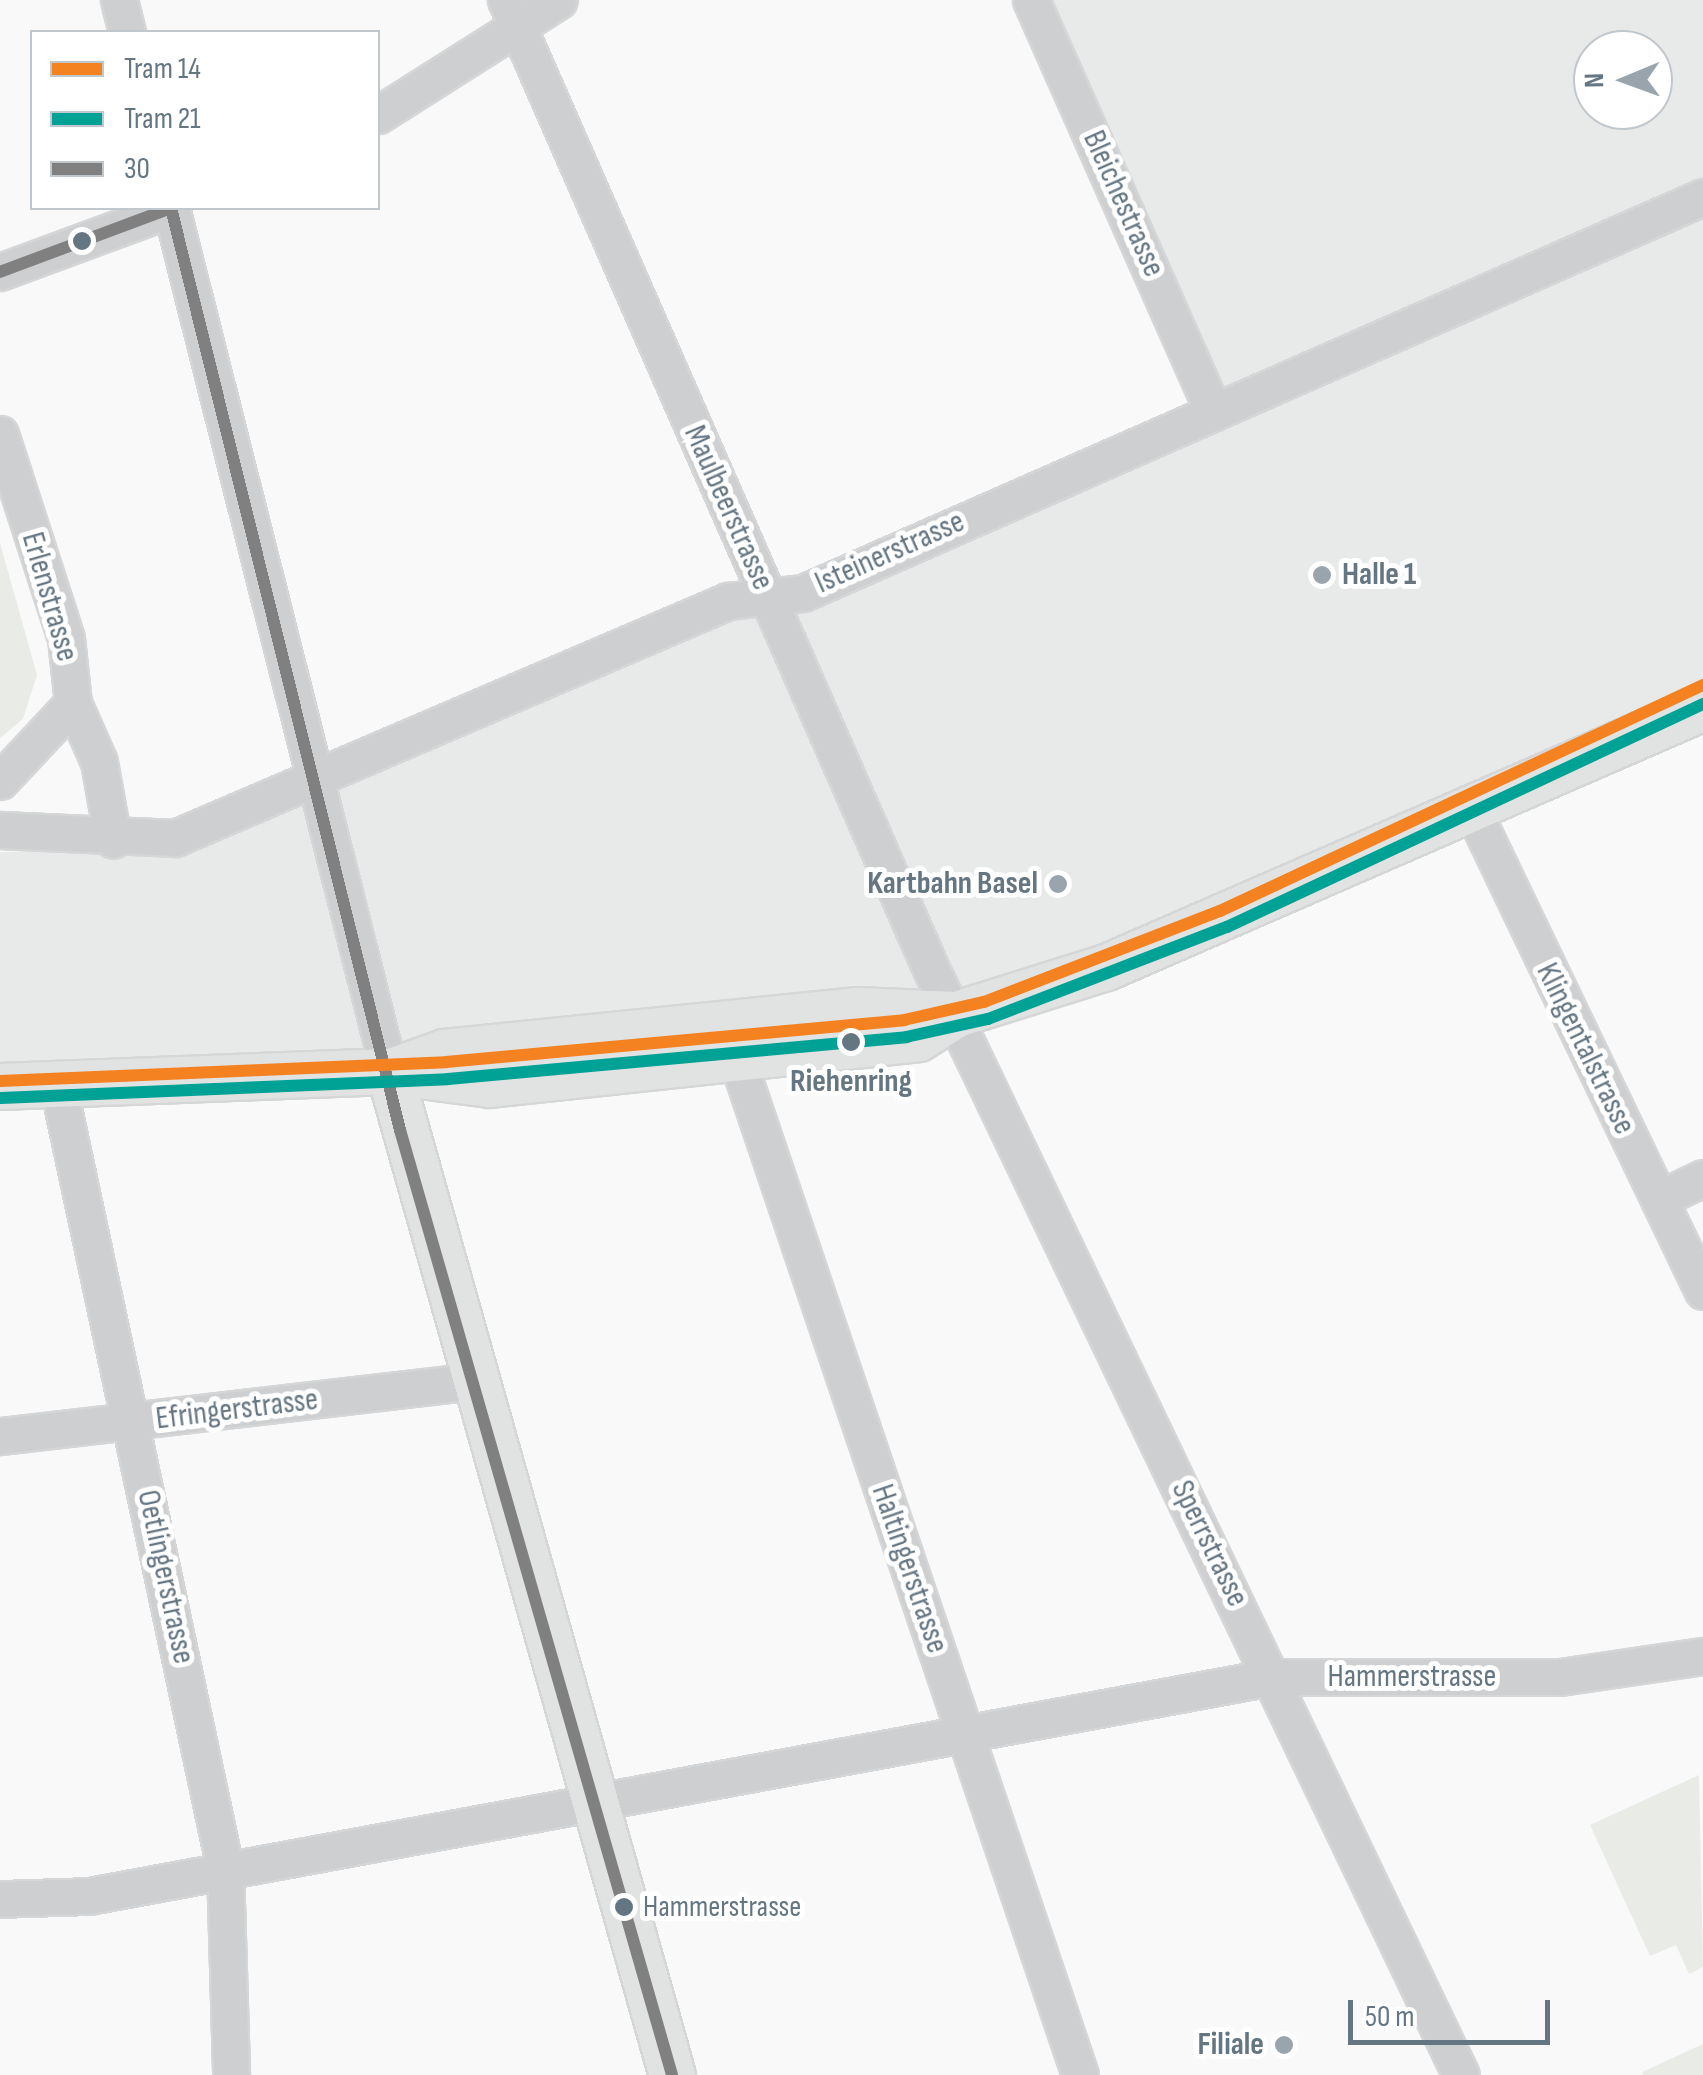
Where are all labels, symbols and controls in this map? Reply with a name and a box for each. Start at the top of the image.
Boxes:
legend [30,30,380,210]
north arrow [1573,30,1673,130]
text: Tram 14 [124,51,201,87]
text: N [1578,73,1611,88]
text: Tram 21 [124,101,201,137]
street label: Bleichestrasse [1074,125,1172,283]
text: 30 [124,151,150,187]
unlabelled marker [72,231,92,251]
street label: Maulbeerstrasse [675,420,781,596]
street label: Isteinerstrasse [809,503,971,603]
street label: Erlenstrasse [12,528,86,666]
place label: Halle 1 [1342,556,1416,594]
marker: Halle 1 [1311,564,1333,586]
place label: Kartbahn Basel [867,865,1038,903]
marker: Kartbahn Basel [1047,873,1069,895]
street label: Klingentalstrasse [1527,957,1643,1141]
marker: Riehenring [835,1026,867,1058]
place label: Riehenring [790,1063,912,1101]
street label: Efringerstrasse [154,1381,320,1439]
street label: Sperrstrasse [1162,1475,1256,1613]
street label: Haltingerstrasse [862,1480,956,1658]
street label: Oetlingerstrasse [128,1487,202,1667]
street label: Hammerstrasse [1328,1658,1496,1696]
place label: Hammerstrasse [643,1889,801,1925]
marker: Hammerstrasse [614,1897,634,1917]
scale bar [1353,1980,1556,2042]
text: 50 m [1365,1999,1414,2035]
place label: Filiale [1197,2026,1264,2064]
marker: Filiale [1273,2034,1295,2056]

